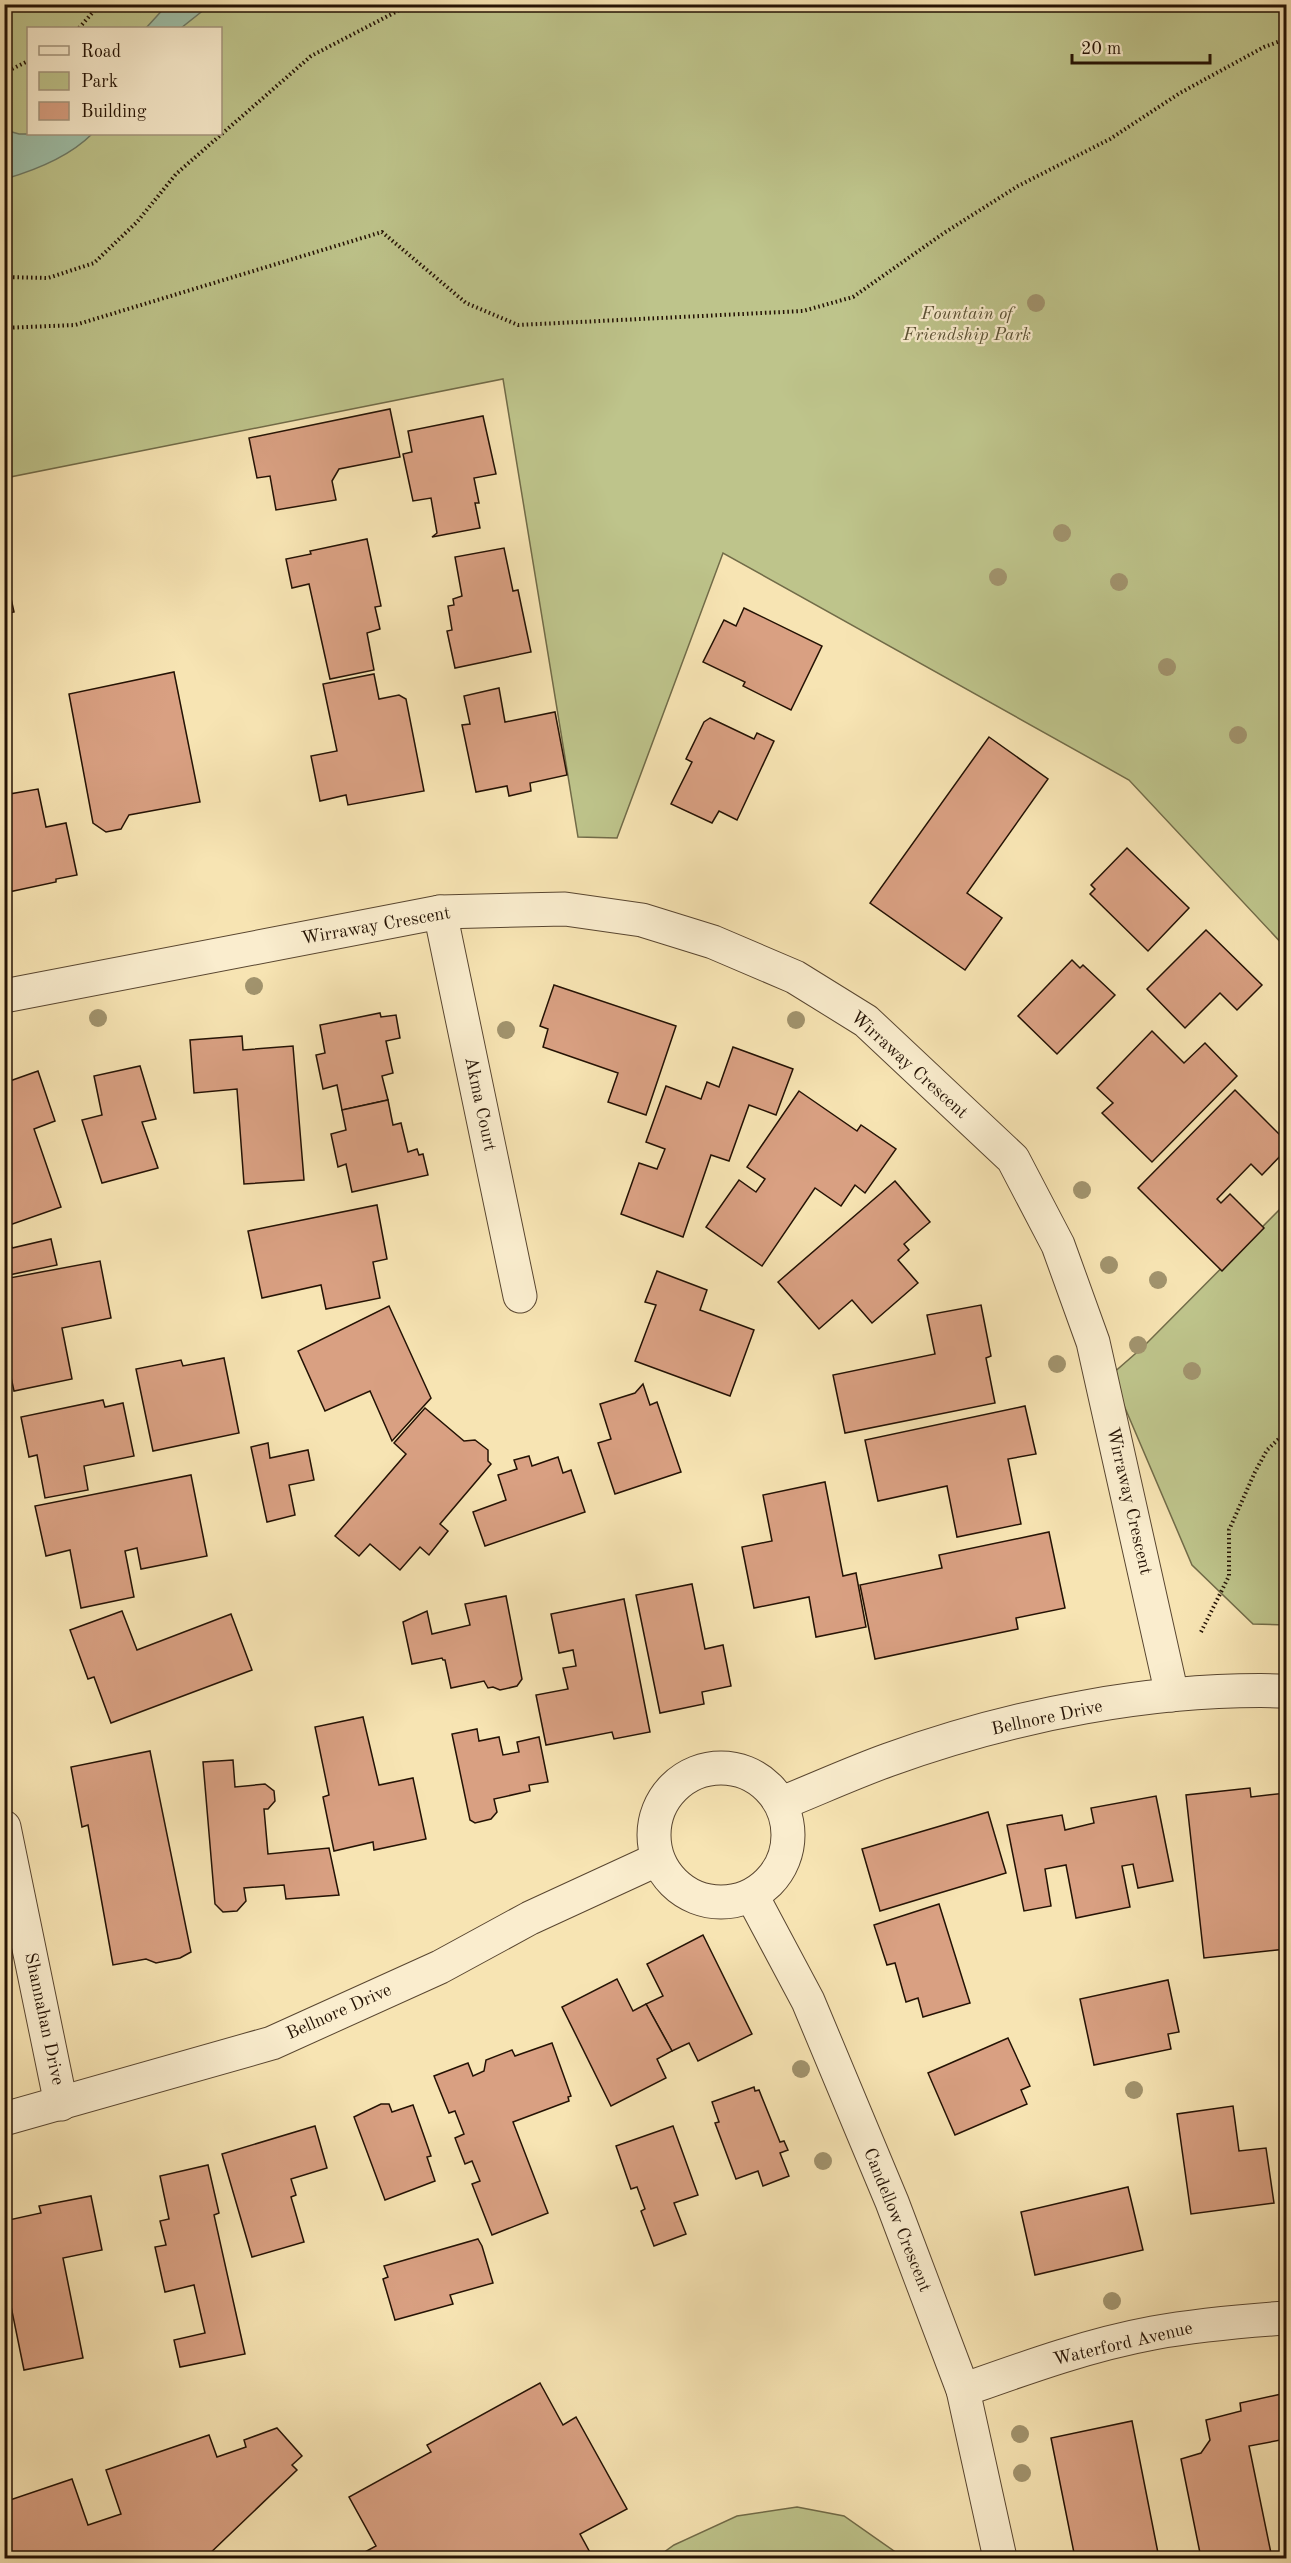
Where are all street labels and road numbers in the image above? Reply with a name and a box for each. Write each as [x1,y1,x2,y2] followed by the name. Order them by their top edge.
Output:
[300,904,452,948] street label: Wirraway Crescent
[847,1008,971,1122] street label: Wirraway Crescent
[461,1055,499,1153] street label: Akma Court
[1103,1426,1155,1576] street label: Wirraway Crescent
[990,1697,1104,1739] street label: Bellnore Drive
[21,1951,67,2087] street label: Shannahan Drive
[284,1981,394,2043] street label: Bellnore Drive
[860,2146,934,2294] street label: Candellow Crescent
[1052,2319,1194,2369] street label: Waterford Avenue

